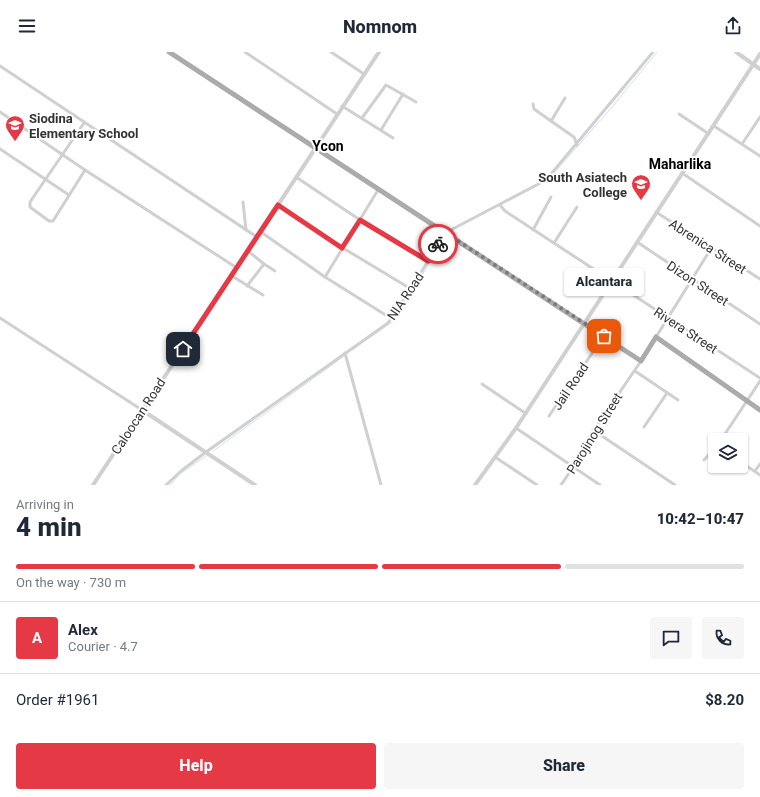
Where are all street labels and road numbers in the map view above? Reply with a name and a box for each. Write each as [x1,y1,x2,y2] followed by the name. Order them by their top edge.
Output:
[666,216,749,277] street label: Abrenica Street
[664,258,731,309] street label: Dizon Street
[384,270,427,323] street label: NIA Road
[651,304,720,357] street label: Rivera Street
[549,360,592,413] street label: Jail Road
[108,375,169,457] street label: Caloocan Road
[564,390,625,477] street label: Parojinog Street

